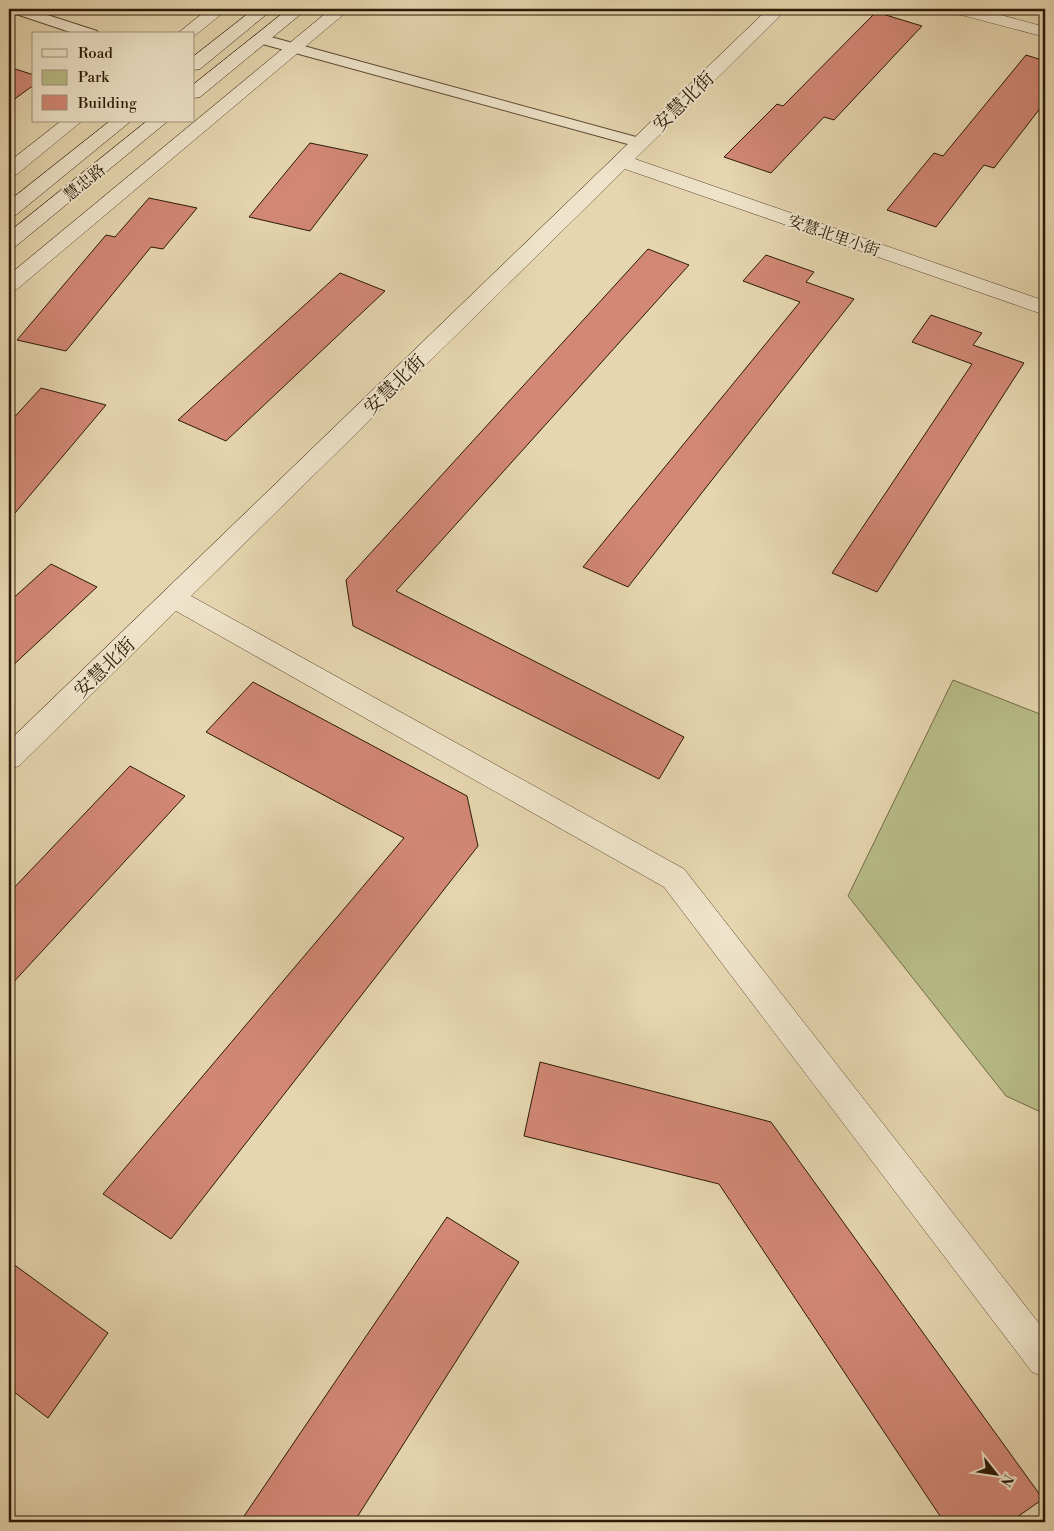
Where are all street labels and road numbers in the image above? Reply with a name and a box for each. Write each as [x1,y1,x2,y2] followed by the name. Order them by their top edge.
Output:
[648,67,719,137] street label: 安慧北街
[60,160,110,206] street label: 慧忠路
[785,211,882,261] street label: 安慧北里小街
[359,350,430,420] street label: 安慧北街
[69,633,140,703] street label: 安慧北街

